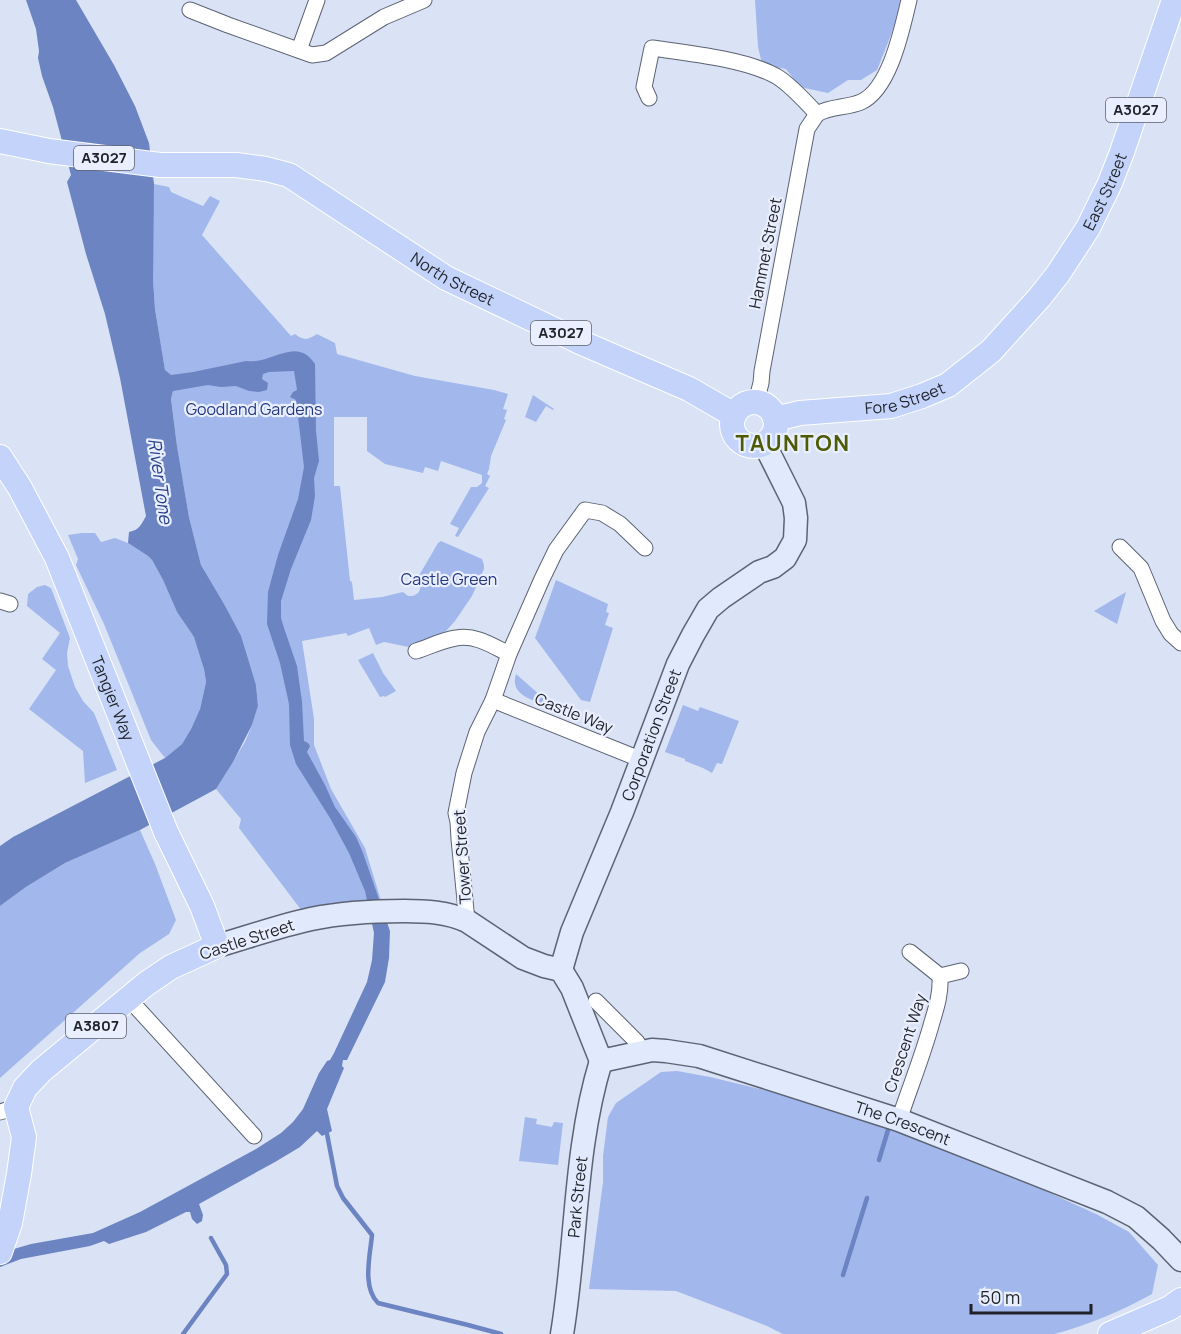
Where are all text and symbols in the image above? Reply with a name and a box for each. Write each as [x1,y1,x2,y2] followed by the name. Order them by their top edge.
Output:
[1106,98,1166,122] road number: A3027
[74,146,134,170] road number: A3027
[1078,149,1132,234] street label: East Street
[743,196,787,310] street label: Hammet Street
[407,247,498,311] street label: North Street
[531,321,591,345] road number: A3027
[864,377,948,419] street label: Fore Street
[186,398,322,420] park label: Goodland Gardens
[736,428,850,458] district label: TAUNTON
[143,437,179,527] water label: River Tone
[401,568,497,590] park label: Castle Green
[86,653,140,744] street label: Tangier Way
[616,666,686,804] street label: Corporation Street
[532,687,617,739] street label: Castle Way
[448,809,476,905] street label: Tower Street
[197,913,297,965] street label: Castle Street
[879,990,932,1095] street label: Crescent Way
[66,1014,126,1038] road number: A3807
[852,1096,954,1150] street label: The Crescent
[562,1155,592,1239] street label: Park Street
[971,1277,1091,1315] scale bar
[980,1285,1020,1309] text: 50 m

